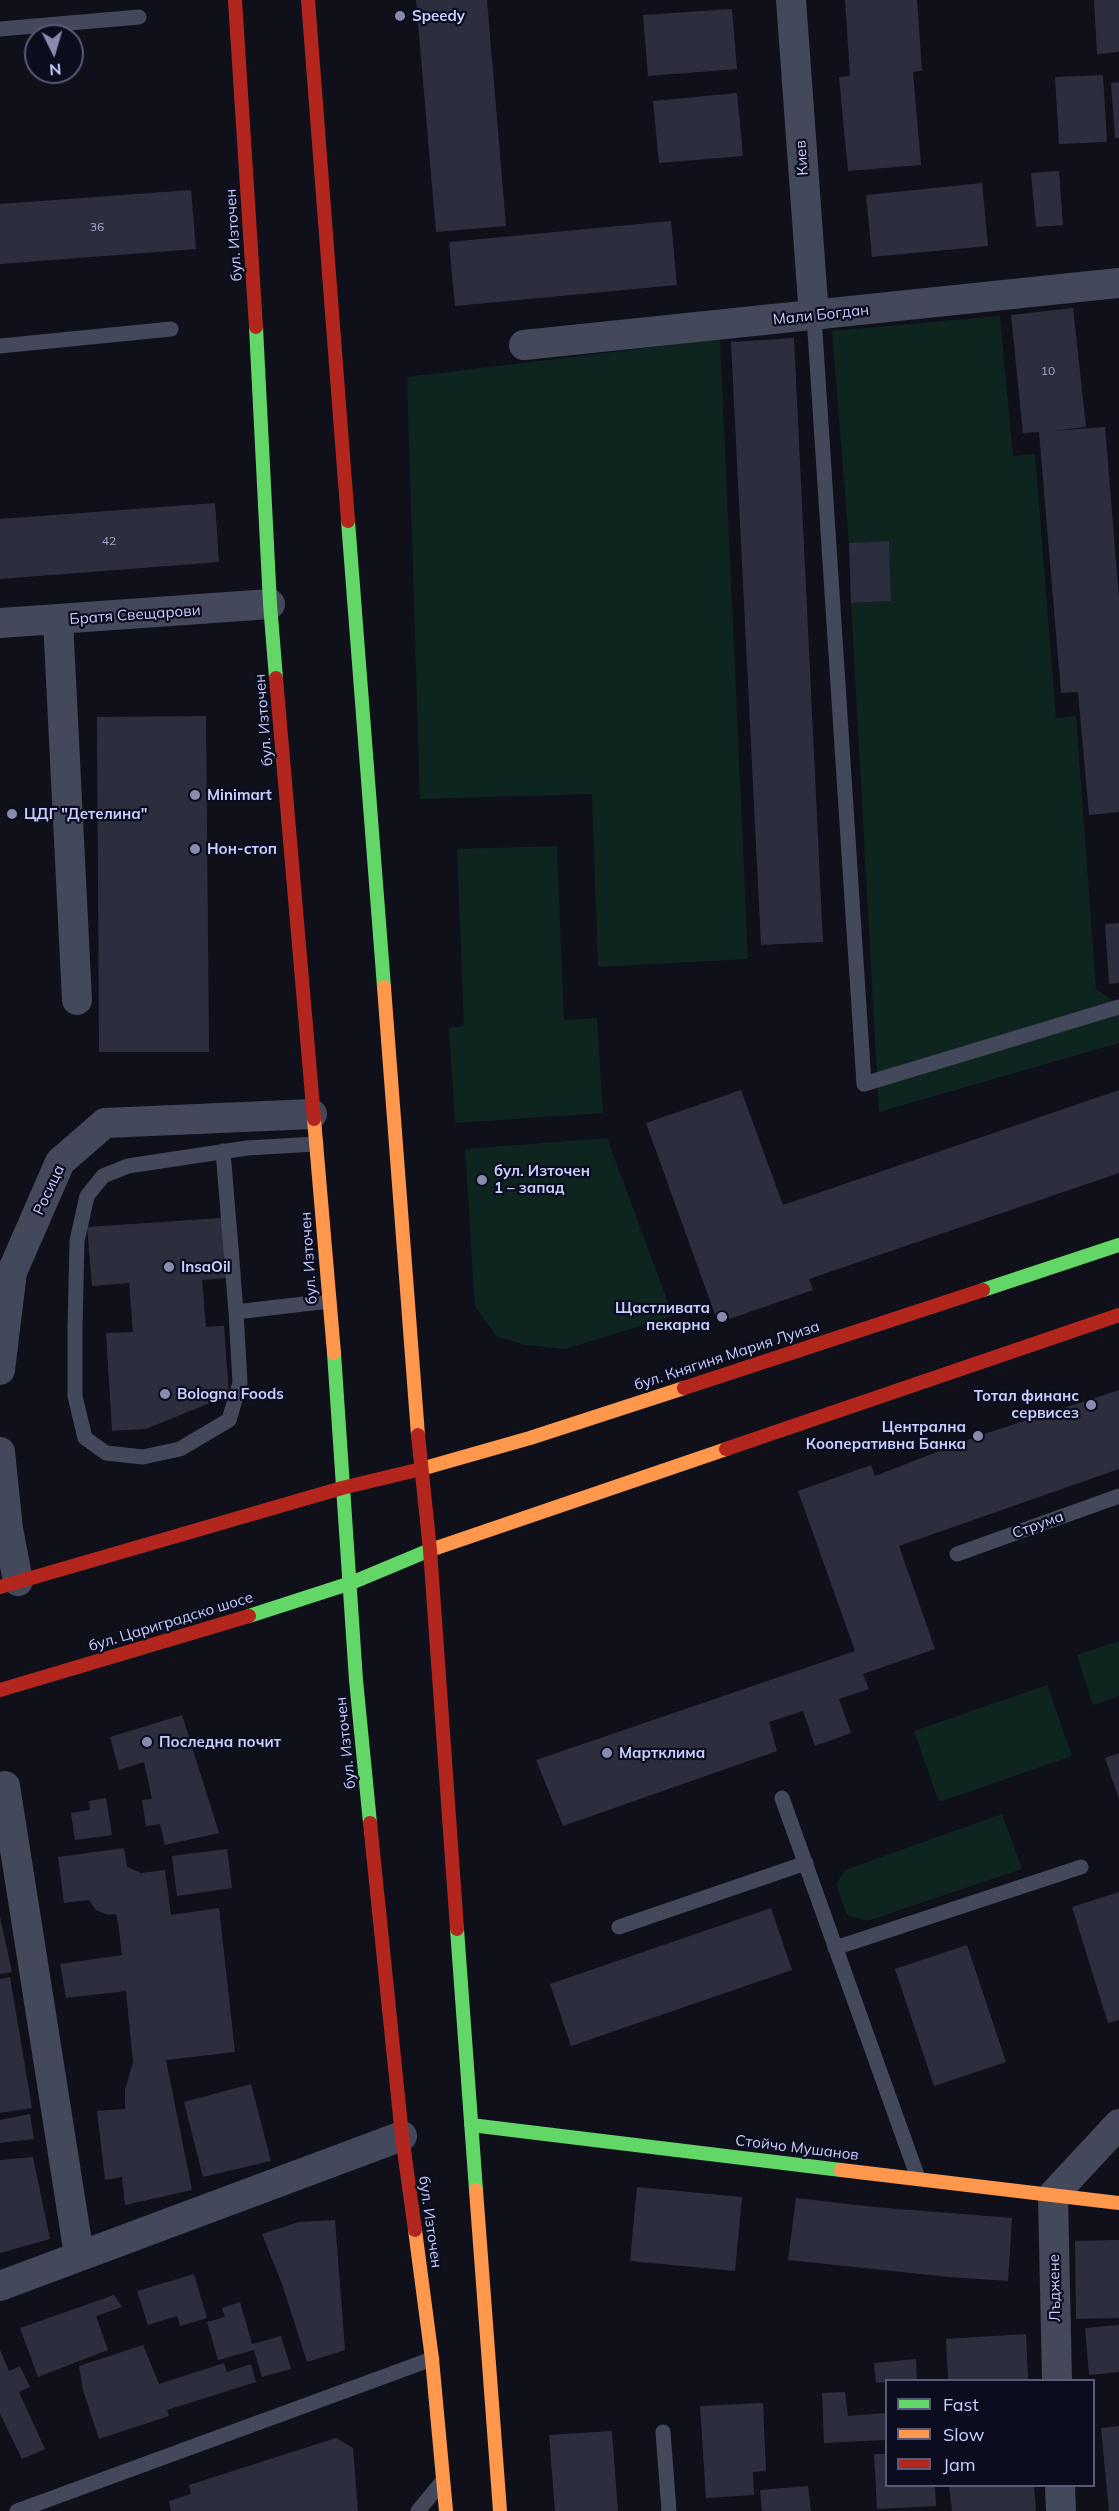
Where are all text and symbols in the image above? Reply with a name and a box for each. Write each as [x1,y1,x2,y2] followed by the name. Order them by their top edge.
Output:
[412,7,465,25] place label: Speedy
[393,9,407,23] marker: Speedy
[24,24,84,84] north arrow
[48,59,62,80] text: N
[792,140,812,176] street label: Киев
[222,188,246,282] street label: бул. Източен
[90,220,104,234] house number: 36
[772,301,870,329] street label: Мали Богдан
[1041,364,1055,378] house number: 10
[102,534,116,548] house number: 42
[69,601,201,629] street label: Братя Свещарови
[251,673,277,767] street label: бул. Източен
[207,786,272,804] place label: Minimart
[188,788,202,802] marker: Minimart
[24,805,148,823] place label: ЦДГ "Детелина"
[5,807,19,821] marker: ЦДГ "Детелина"
[207,840,277,858] place label: Нон-стоп
[188,842,202,856] marker: Нон-стоп
[30,1162,68,1218] street label: Росица
[494,1162,590,1197] place label: бул. Източен 1 – запад
[475,1173,489,1187] marker: бул. Източен 1 – запад
[297,1211,321,1305] street label: бул. Източен
[181,1258,231,1276] place label: InsaOil
[162,1260,176,1274] marker: InsaOil
[615,1299,710,1334] place label: Щастливата пекарна
[715,1310,729,1324] marker: Щастливата пекарна
[632,1318,822,1394] street label: бул. Княгиня Мария Луиза
[177,1385,284,1403] place label: Bologna Foods
[158,1387,172,1401] marker: Bologna Foods
[974,1387,1079,1422] place label: Тотал финанс сервисез
[1084,1398,1098,1412] marker: Тотал финанс сервисез
[806,1418,966,1453] place label: Централна Кооперативна Банка
[971,1429,985,1443] marker: Централна Кооперативна Банка
[1010,1507,1066,1543] street label: Струма
[87,1588,255,1656] street label: бул. Цариградско шосе
[332,1696,360,1790] street label: бул. Източен
[159,1733,281,1751] place label: Последна почит
[140,1735,154,1749] marker: Последна почит
[619,1744,705,1762] place label: Мартклима
[600,1746,614,1760] marker: Мартклима
[734,2131,860,2165] street label: Стойчо Мушанов
[415,2175,445,2269] street label: бул. Източен
[1045,2254,1065,2322] street label: Лъджене
[885,2379,1095,2487] legend
[943,2393,979,2416] text: Fast
[943,2423,984,2446] text: Slow
[943,2453,976,2476] text: Jam

